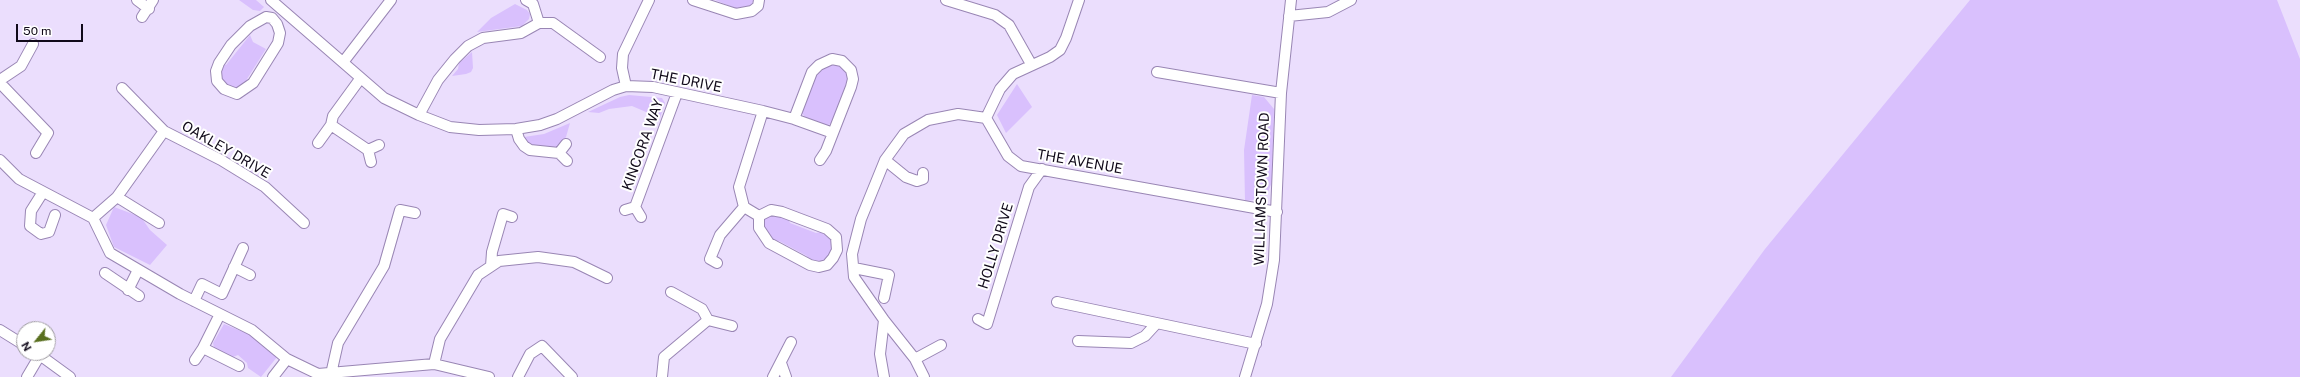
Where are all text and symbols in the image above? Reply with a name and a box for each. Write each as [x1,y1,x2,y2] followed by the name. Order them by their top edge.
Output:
[18,16,85,42] scale bar
[23,24,51,38] text: 50 m
[649,66,723,96] street label: THE DRIVE
[619,97,667,193] street label: KINCORA WAY
[1251,112,1273,266] street label: WILLIAMSTOWN ROAD
[179,118,273,182] street label: OAKLEY DRIVE
[1036,146,1124,178] street label: THE AVENUE
[975,201,1017,291] street label: HOLLY DRIVE
[16,321,56,361] north arrow
[19,340,34,353] text: N

